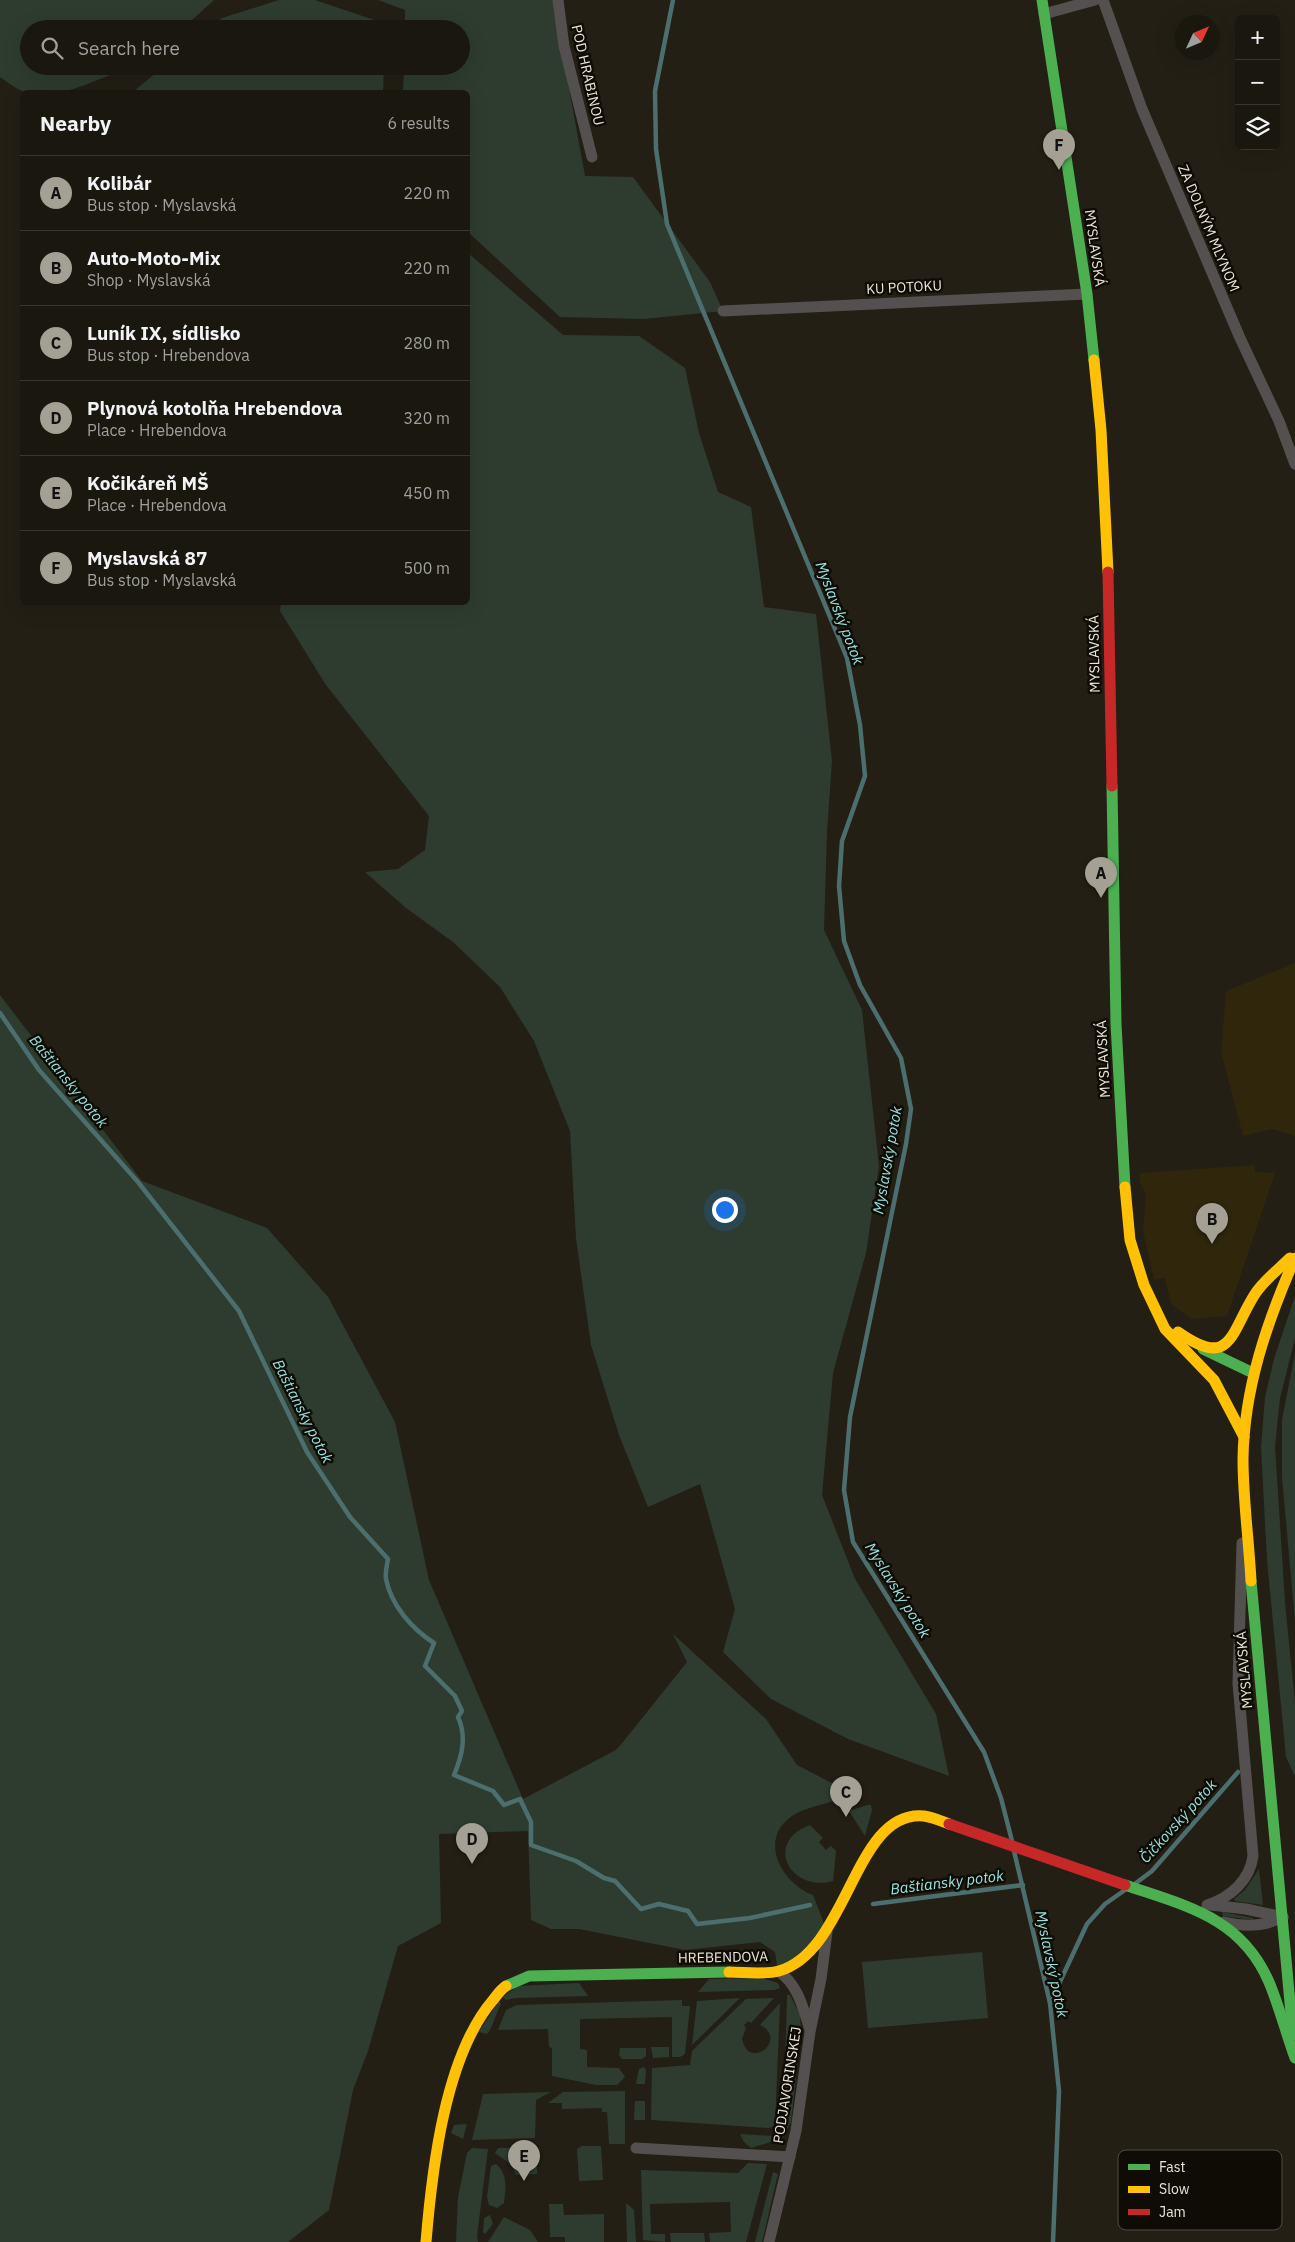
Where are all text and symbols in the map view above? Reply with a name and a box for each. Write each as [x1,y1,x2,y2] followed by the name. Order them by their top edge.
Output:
[1175,15,1220,60] north arrow
[1235,15,1280,150] map controls
[1235,15,1280,60] button: +
[20,20,470,75] search box
[568,23,608,127] street label: POD HRABINOU
[38,34,66,62] icon: search
[78,36,180,60] text: Search here
[1235,60,1280,105] button: −
[1235,105,1280,150] button: layers
[40,109,111,137] text: Nearby
[387,113,450,133] text: 6 results
[1043,129,1075,170] pin: F
[1174,161,1245,294] street label: ZA DOLNÝM MLYNOM
[87,171,152,195] text: Kolibár
[51,183,61,203] text: A
[403,183,450,203] text: 220 m
[87,195,236,215] text: Bus stop · Myslavská
[1081,208,1110,288] street label: MYSLAVSKÁ
[87,246,221,270] text: Auto-Moto-Mix
[51,258,61,278] text: B
[403,258,450,278] text: 220 m
[87,270,210,290] text: Shop · Myslavská
[866,276,942,298] street label: KU POTOKU
[87,321,241,345] text: Luník IX, sídlisko
[51,333,61,353] text: C
[403,333,450,353] text: 280 m
[87,345,250,365] text: Bus stop · Hrebendova
[87,396,342,420] text: Plynová kotolňa Hrebendova
[50,408,62,428] text: D
[403,408,450,428] text: 320 m
[87,420,227,440] text: Place · Hrebendova
[87,471,209,495] text: Kočikáreň MŠ
[51,483,61,503] text: E
[403,483,450,503] text: 450 m
[87,495,227,515] text: Place · Hrebendova
[87,546,207,570] text: Myslavská 87
[51,558,61,578] text: F
[403,558,450,578] text: 500 m
[812,559,868,668] water label: Myslavský potok
[87,570,236,590] text: Bus stop · Myslavská
[1083,615,1104,693] street label: MYSLAVSKÁ
[1085,857,1117,898] pin: A
[1091,1020,1114,1098] street label: MYSLAVSKÁ
[26,1031,112,1131] water label: Baštiansky potok
[868,1104,906,1215] water label: Myslavský potok
[712,1197,738,1223] your location
[1196,1203,1228,1244] pin: B
[269,1356,337,1466] water label: Baštiansky potok
[861,1539,935,1641] water label: Myslavský potok
[1231,1631,1256,1709] street label: MYSLAVSKÁ
[1135,1775,1221,1867] water label: Čičkovský potok
[830,1776,862,1817] pin: C
[456,1823,488,1864] pin: D
[889,1866,1005,1898] water label: Baštiansky potok
[1031,1909,1073,2020] water label: Myslavský potok
[678,1947,768,1967] street label: HREBENDOVA
[769,2025,805,2145] street label: PODJAVORINSKEJ
[508,2140,540,2181] pin: E
[1118,2150,1282,2230] legend
[1159,2158,1185,2176] text: Fast
[1159,2180,1190,2198] text: Slow
[1159,2203,1186,2221] text: Jam

